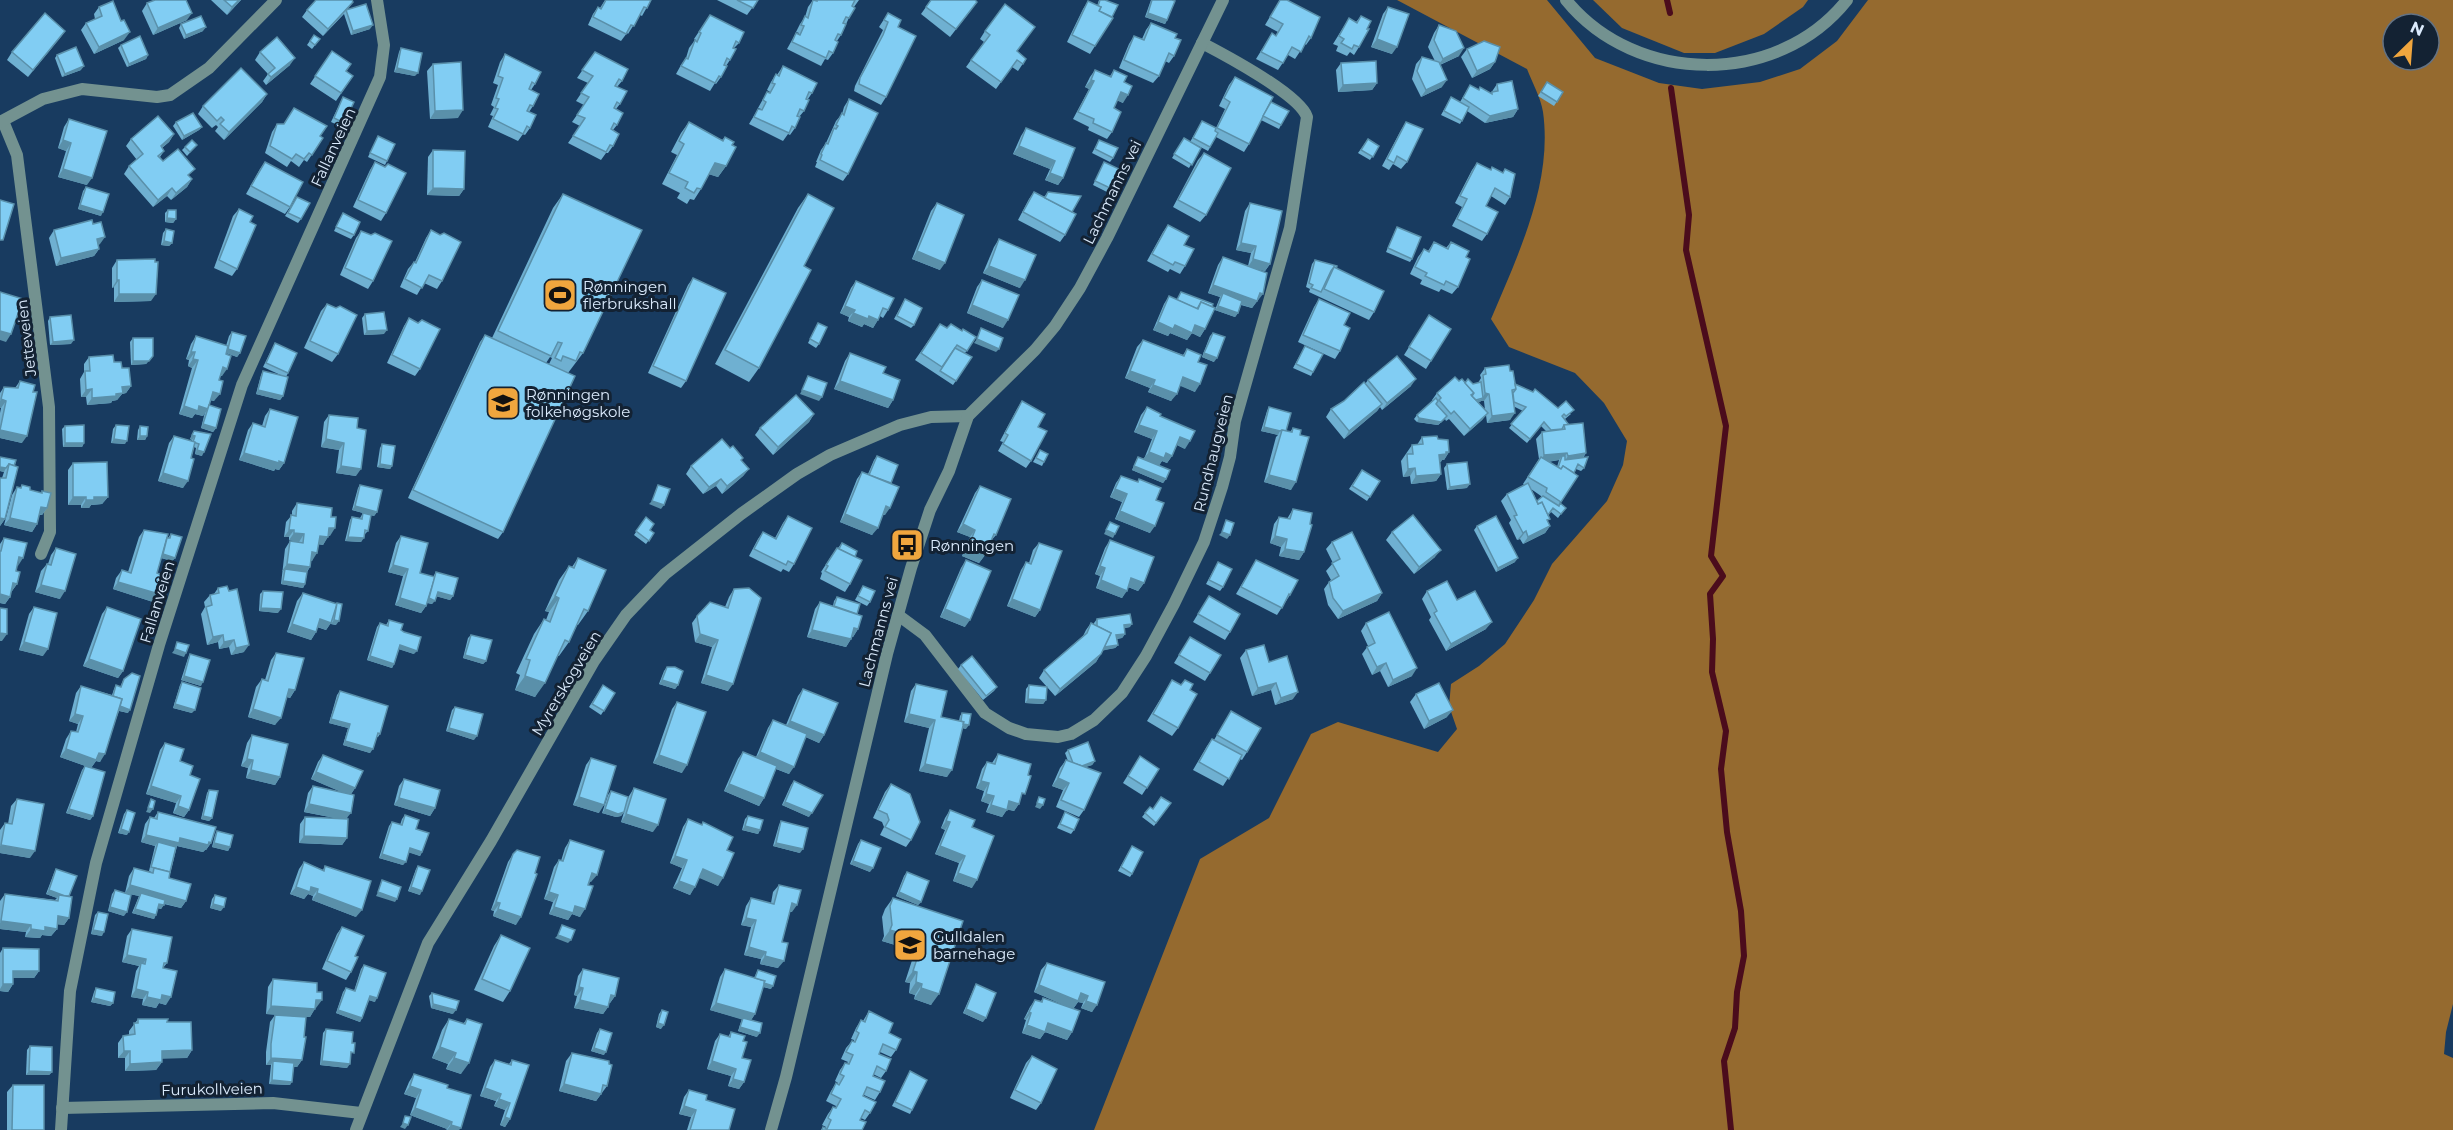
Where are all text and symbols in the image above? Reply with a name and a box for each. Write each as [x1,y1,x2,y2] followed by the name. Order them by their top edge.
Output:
[2381,12,2441,72] north arrow
[2407,18,2427,40] text: N
[306,104,360,190] street label: Fallanveien
[1079,137,1145,247] street label: Lachmanns vei
[542,277,578,313] sports icon: Rønningen flerbrukshall
[583,277,676,313] place label: Rønningen flerbrukshall
[12,298,40,379] street label: Jetteveien
[485,385,521,421] school or university icon: Rønningen folkehøgskole
[526,385,630,421] place label: Rønningen folkehøgskole
[1189,392,1237,514] street label: Rundhaugveien
[889,527,925,563] bus stop icon: Rønningen
[930,536,1014,555] place label: Rønningen
[135,559,179,645] street label: Fallanveien
[854,575,902,689] street label: Lachmanns vei
[527,627,605,739] street label: Myrerskogveien
[892,927,928,963] school or university icon: Gulldalen barnehage
[933,927,1015,963] place label: Gulldalen barnehage
[161,1079,263,1099] street label: Furukollveien

